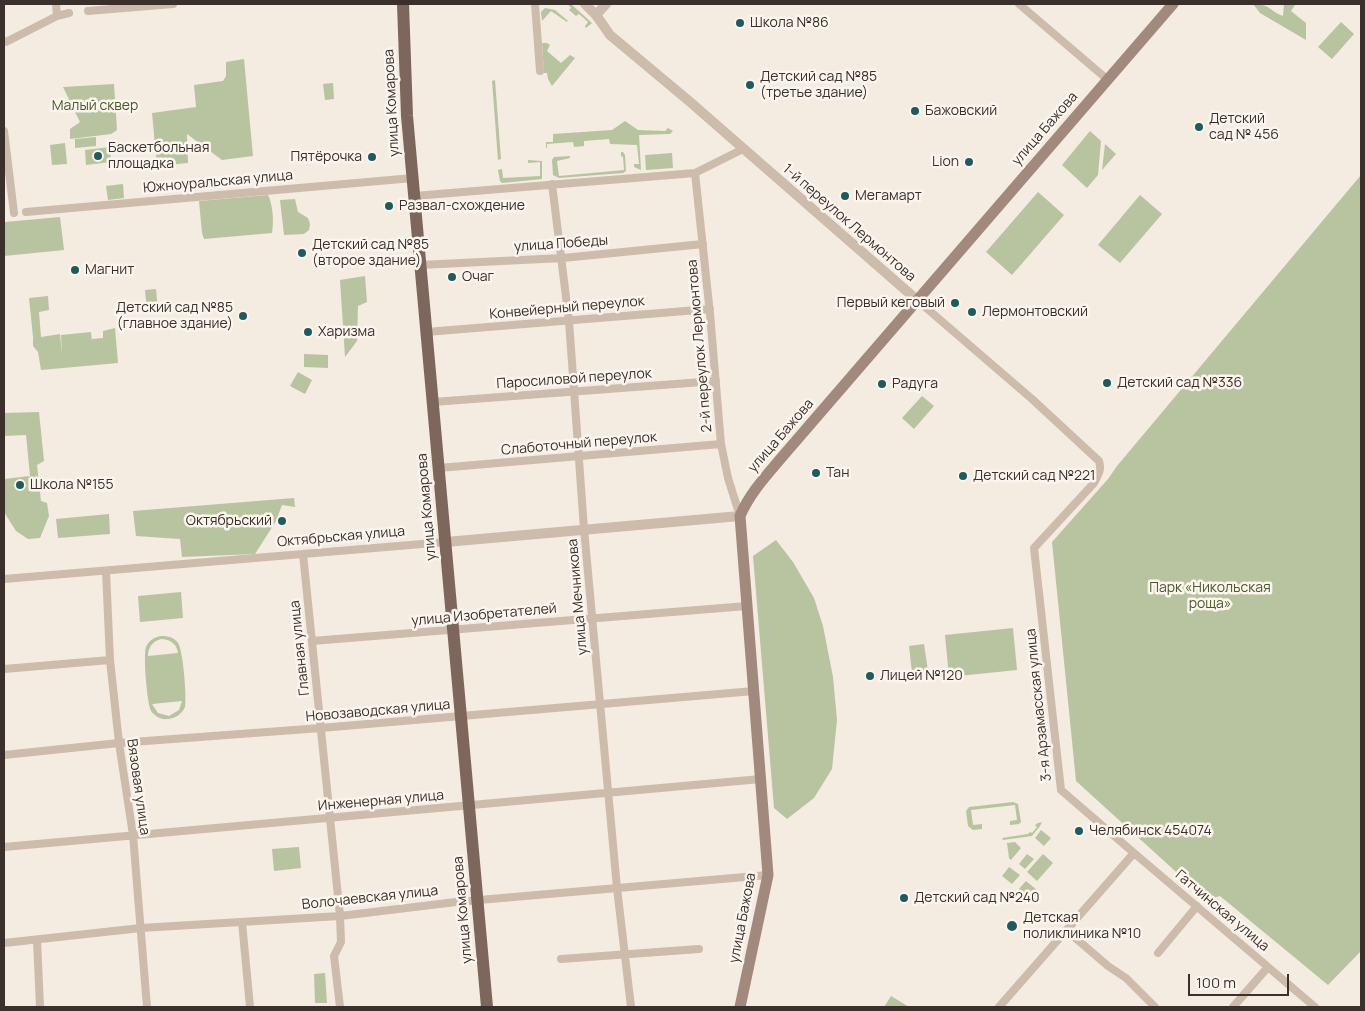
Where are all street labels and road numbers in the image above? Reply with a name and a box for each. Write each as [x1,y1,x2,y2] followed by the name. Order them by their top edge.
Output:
[381,49,403,157] street label: улица Комарова
[1009,89,1081,169] street label: улица Бажова
[779,161,919,285] street label: 1-й переулок Лермонтова
[142,167,294,197] street label: Южноуральская улица
[513,232,609,256] street label: улица Победы
[684,259,716,433] street label: 2-й переулок Лермонтова
[489,293,645,323] street label: Конвейерный переулок
[496,365,652,393] street label: Паросиловой переулок
[745,396,817,476] street label: улица Бажова
[500,429,658,459] street label: Слаботочный переулок
[414,453,440,561] street label: улица Комарова
[276,523,406,551] street label: Октябрьская улица
[565,538,591,656] street label: улица Мечникова
[287,600,313,696] street label: Главная улица
[411,600,557,630] street label: улица Изобретателей
[1023,628,1055,782] street label: 3-я Арзамасская улица
[305,696,451,726] street label: Новозаводская улица
[123,738,153,836] street label: Вязовая улица
[317,787,445,815] street label: Инженерная улица
[450,856,476,964] street label: улица Комарова
[1172,867,1272,955] street label: Гатчинская улица
[726,871,760,965] street label: улица Бажова
[301,882,439,914] street label: Волочаевская улица

